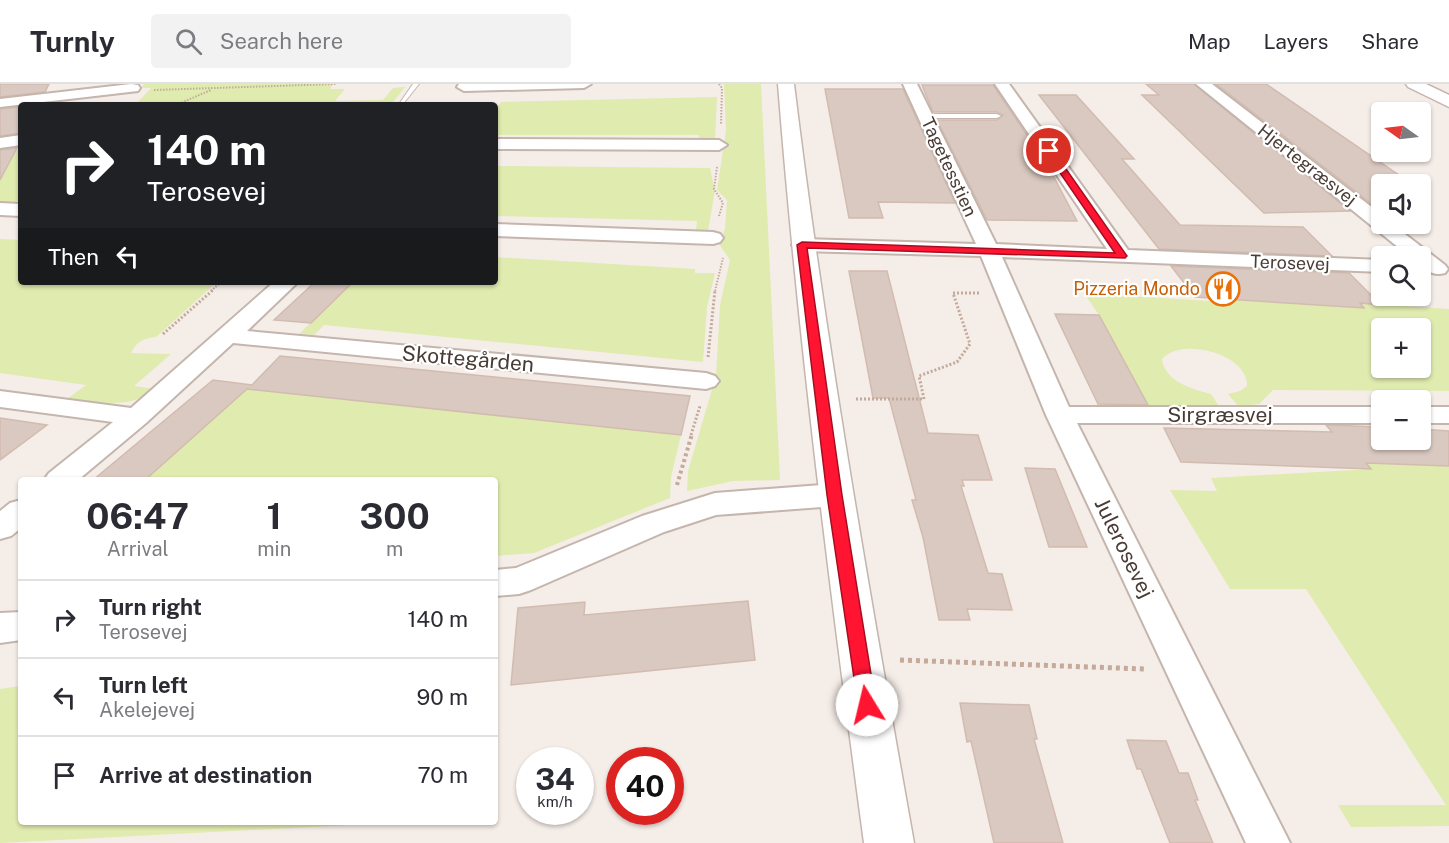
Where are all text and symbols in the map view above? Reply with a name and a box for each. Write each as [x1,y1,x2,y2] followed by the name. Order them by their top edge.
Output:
[151,14,571,68] search box
[30,25,115,58] text: Turnly
[172,25,205,58] icon: search
[220,28,343,54] text: Search here
[1188,29,1231,54] text: Map
[1264,29,1328,54] text: Layers
[1361,29,1419,54] text: Share
[1371,102,1431,162] north arrow
[1371,102,1431,450] map controls
[917,114,982,220] street label: Tagetesstien
[1254,120,1361,210] street label: Hjertegræsvej
[147,125,267,174] text: 140 m
[1023,125,1074,176] pin
[48,126,126,204] icon: right
[1032,134,1065,167] icon: arrive
[1371,174,1431,234] button: sound
[147,175,266,207] text: Terosevej
[111,240,144,273] icon: left
[48,244,99,270] text: Then
[1371,246,1431,306] button: search
[1250,251,1330,274] street label: Terosevej
[1205,271,1241,307] restaurant icon: Pizzeria Mondo
[1073,278,1200,299] place label: Pizzeria Mondo
[1371,318,1431,378] button: +
[401,340,535,377] street label: Skottegården
[1371,390,1431,450] button: −
[1167,402,1273,427] street label: Sirgræsvej
[1090,494,1159,602] street label: Julerosevej
[86,495,189,537] text: 06:47
[267,495,282,537] text: 1
[360,495,430,537] text: 300
[107,537,169,561] text: Arrival
[257,537,291,561] text: min
[386,537,403,561] text: m
[99,594,202,620] text: Turn right
[48,603,81,636] icon: right
[407,606,468,632] text: 140 m
[99,620,187,644] text: Terosevej
[99,672,188,698] text: Turn left
[835,673,899,737] position arrow
[48,681,81,714] icon: left
[417,684,468,710] text: 90 m
[99,698,195,722] text: Akelejevej
[606,747,684,825] speed limit sign: 40
[48,759,81,792] icon: arrive
[535,761,575,797] text: 34
[99,762,312,788] text: Arrive at destination
[417,762,468,788] text: 70 m
[537,793,573,810] text: km/h

